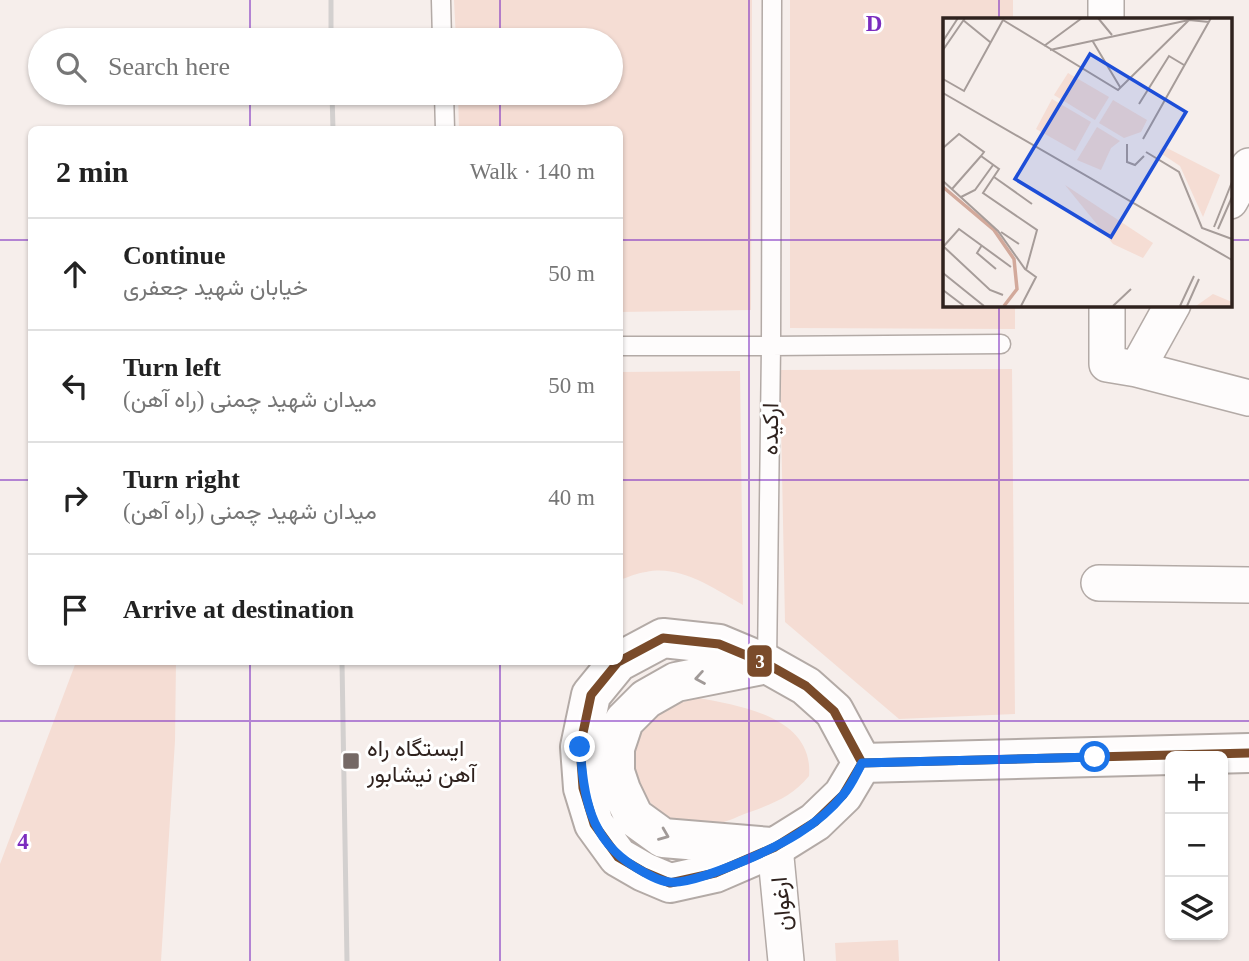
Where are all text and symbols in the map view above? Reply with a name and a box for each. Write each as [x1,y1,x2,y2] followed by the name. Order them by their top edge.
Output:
[866,11,882,36] text: D
[943,18,1232,306] inset map
[28,28,623,105] search box
[52,48,90,86] icon: search
[108,52,230,81] text: Search here
[56,155,129,188] text: 2 min
[470,159,595,184] text: Walk · 140 m
[123,241,226,270] text: Continue
[56,255,94,293] icon: ahead
[548,261,595,286] text: 50 m
[123,275,308,300] text: خیابان شهید جعفری
[123,353,221,382] text: Turn left
[56,367,94,405] icon: left
[548,373,595,398] text: 50 m
[123,387,377,412] text: میدان شهید چمنی (راه آهن)
[758,403,785,456] street label: ارکیده
[123,465,240,494] text: Turn right
[56,479,94,517] icon: right
[548,485,595,510] text: 40 m
[123,499,377,524] text: میدان شهید چمنی (راه آهن)
[56,591,94,629] icon: arrive
[123,595,354,624] text: Arrive at destination
[746,644,773,678] line badge: 3
[755,651,765,672] text: 3
[695,670,706,685] one-way arrow
[564,731,595,762] route end
[366,736,478,789] place label: ایستگاه راه‌ آهن نیشابور
[1079,741,1110,772] route start
[341,751,361,771] marker: ایستگاه راه‌ آهن نیشابور
[1165,751,1228,940] map controls
[1165,751,1228,814] button: +
[1165,814,1228,877] button: −
[657,827,669,841] one-way arrow
[17,829,29,854] text: 4
[767,876,798,932] street label: ارغوان
[1165,877,1228,940] button: layers

